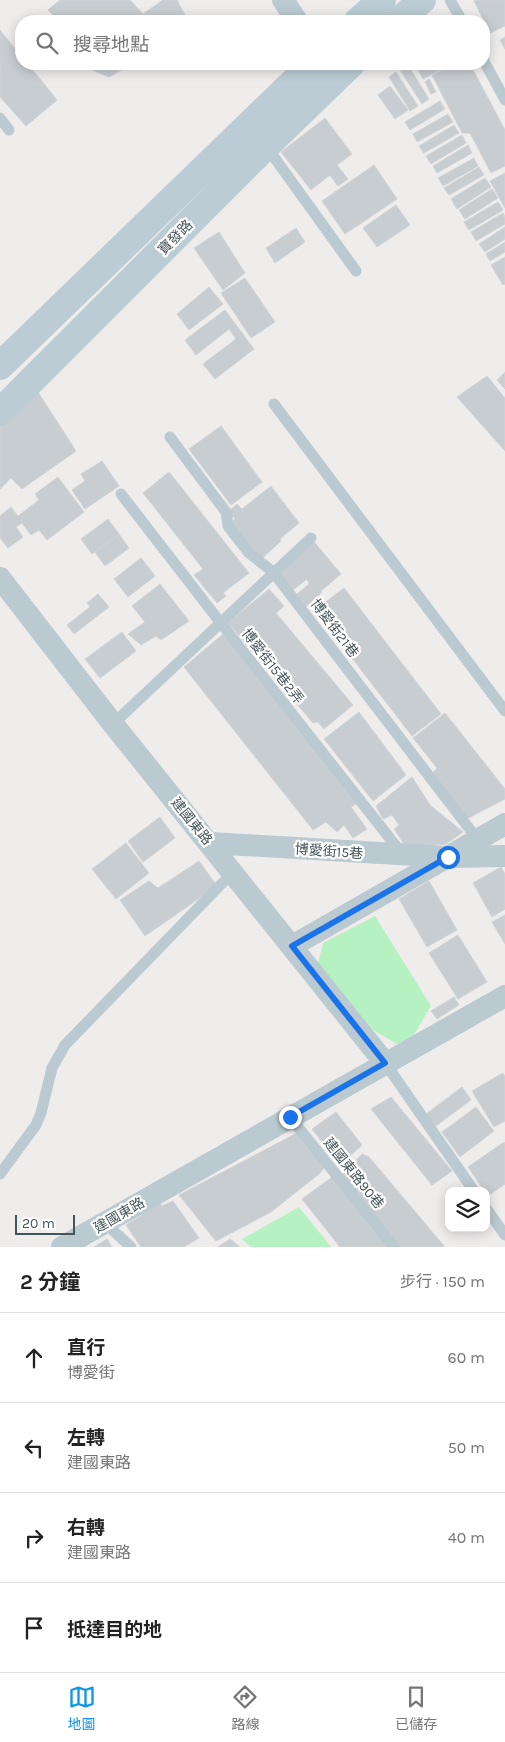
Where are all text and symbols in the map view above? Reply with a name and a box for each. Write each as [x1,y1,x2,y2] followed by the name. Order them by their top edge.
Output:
[15,15,490,70] search box
[33,29,61,57] icon: search
[73,34,149,56] text: 搜尋地點
[154,216,196,258] street label: 寶發路
[307,596,362,661] street label: 博愛街21巷
[238,625,307,707] street label: 博愛街15巷2弄
[167,794,216,848] street label: 建國東路
[294,841,364,862] street label: 博愛街15巷
[437,846,460,869] route start
[279,1106,302,1129] route end
[320,1134,387,1212] street label: 建國東路90巷
[445,1187,490,1232] map controls
[445,1187,490,1232] button: layers
[91,1194,148,1237] street label: 建國東路
[15,1212,75,1235] scale bar
[22,1215,55,1232] text: 20 m
[20,1270,80,1294] text: 2 分鐘
[400,1272,485,1291] text: 步行 · 150 m
[67,1337,105,1359] text: 直行
[20,1344,48,1372] icon: ahead
[448,1348,485,1367] text: 60 m
[67,1363,115,1382] text: 博愛街
[67,1427,105,1449] text: 左轉
[20,1434,48,1462] icon: left
[448,1438,485,1457] text: 50 m
[67,1453,131,1472] text: 建國東路
[67,1517,105,1539] text: 右轉
[20,1524,48,1552] icon: right
[448,1528,485,1547] text: 40 m
[67,1543,131,1562] text: 建國東路
[20,1614,48,1642] icon: arrive
[67,1619,162,1641] text: 抵達目的地
[68,1683,96,1733] tab: 地圖
[231,1683,259,1733] tab: 路線
[395,1683,437,1733] tab: 已儲存

